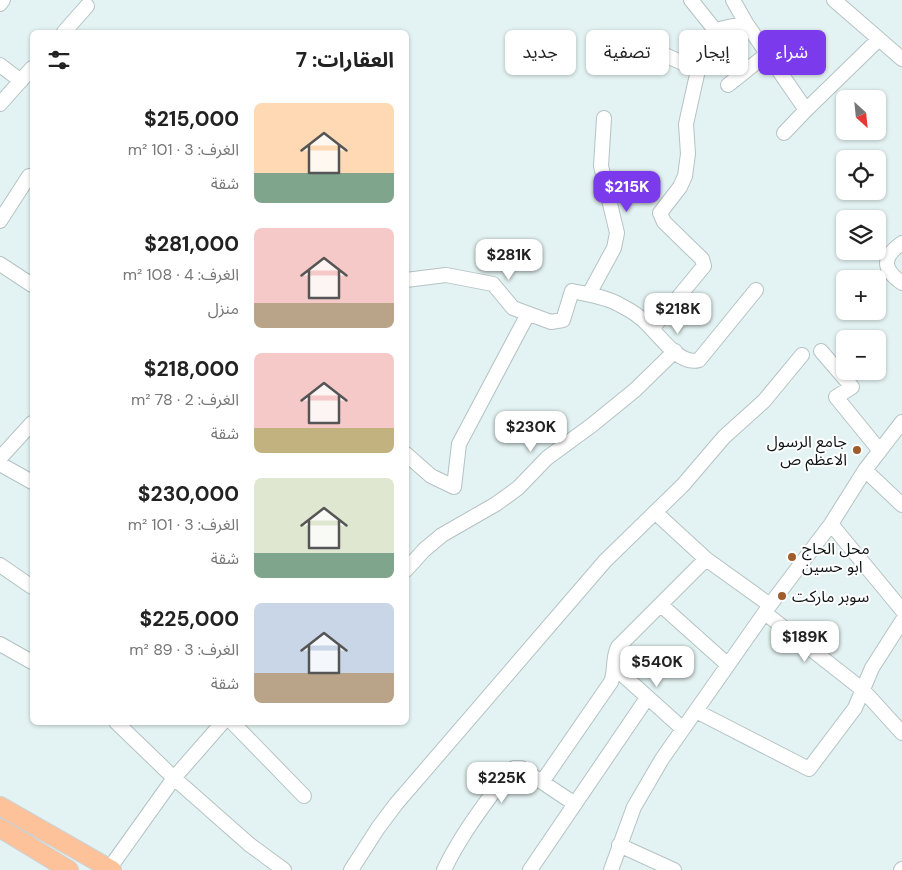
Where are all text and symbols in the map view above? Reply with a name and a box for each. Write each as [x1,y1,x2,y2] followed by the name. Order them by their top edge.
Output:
[505,30,576,75] chip: جديد
[586,30,669,75] chip: تصفية
[679,30,748,75] chip: إيجار
[758,30,826,75] chip: شراء
[45,46,73,74] icon: filters
[296,46,394,74] text: العقارات: 7
[836,90,886,140] north arrow
[836,90,886,380] map controls
[144,105,239,133] text: $215,000
[294,123,354,183] icon: home
[128,139,239,160] text: الغرف: 3 · 101 m²
[836,150,886,200] button: locate
[592,170,662,213] pin: $215K
[211,173,239,194] text: شقة
[604,176,650,197] text: $215K
[836,210,886,260] button: layers
[144,230,239,258] text: $281,000
[474,238,544,281] pin: $281K
[487,244,531,265] text: $281K
[294,248,354,308] icon: home
[123,264,239,285] text: الغرف: 4 · 108 m²
[836,270,886,320] button: +
[643,292,713,335] pin: $218K
[208,298,239,319] text: منزل
[655,298,701,319] text: $218K
[836,330,886,380] button: −
[144,355,239,383] text: $218,000
[294,373,354,433] icon: home
[131,389,239,410] text: الغرف: 2 · 78 m²
[496,410,566,453] pin: $230K
[506,416,556,437] text: $230K
[211,423,239,444] text: شقة
[767,431,847,472] place label: جامع الرسول الاعظم ص
[851,444,863,456] marker: جامع الرسول الاعظم ص
[138,480,239,508] text: $230,000
[294,498,354,558] icon: home
[128,514,239,535] text: الغرف: 3 · 101 m²
[802,538,870,577] place label: محل الحاج ابو حسين
[211,548,239,569] text: شقة
[786,551,798,563] marker: محل الحاج ابو حسين
[792,586,869,607] place label: سوبر ماركت
[776,590,788,602] marker: سوبر ماركت
[140,605,239,633] text: $225,000
[770,620,840,663] pin: $189K
[294,623,354,683] icon: home
[782,626,828,647] text: $189K
[129,639,239,660] text: الغرف: 3 · 89 m²
[622,646,692,688] pin: $540K
[631,651,683,672] text: $540K
[211,673,239,694] text: شقة
[467,762,537,804] pin: $225K
[478,767,526,788] text: $225K

